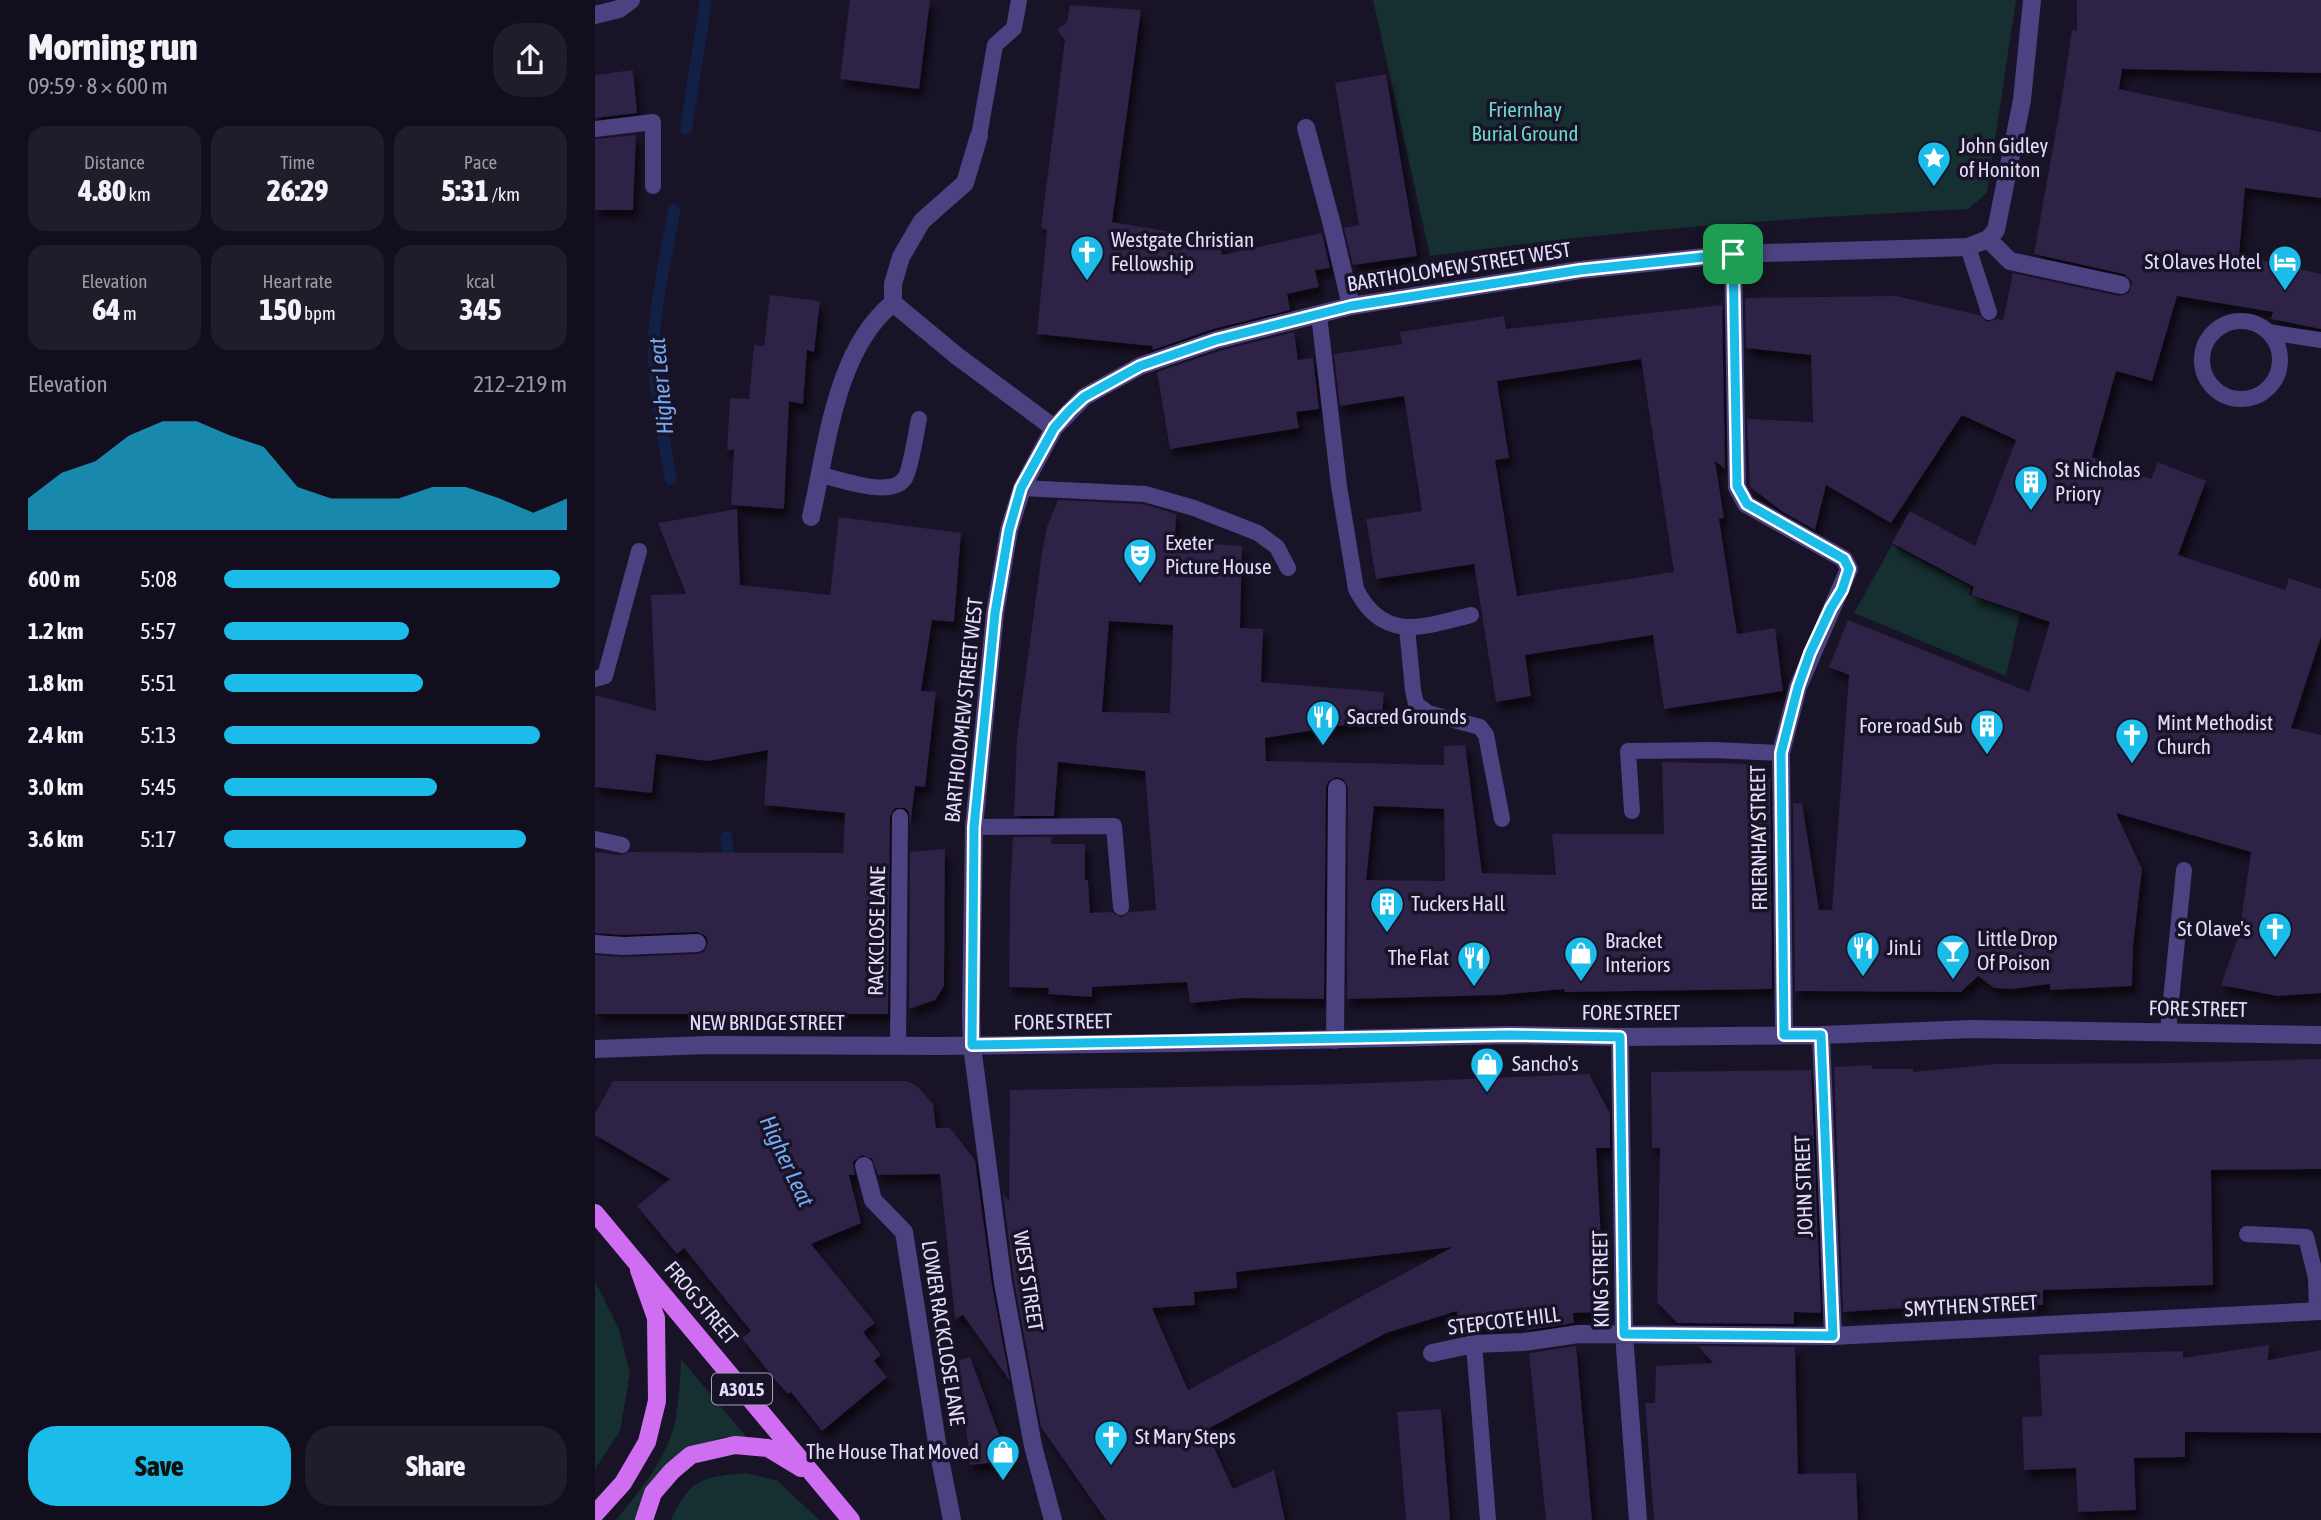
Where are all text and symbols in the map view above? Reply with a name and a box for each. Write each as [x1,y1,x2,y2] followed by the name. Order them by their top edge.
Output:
[493,23,567,97] button: share
[28,25,198,68] text: Morning run
[28,73,168,99] text: 09:59 · 8 × 600 m
[1472,97,1578,145] park label: Friernhay Burial Ground
[1959,133,2048,181] place label: John Gidley of Honiton
[1915,139,1953,188] place icon: John Gidley of Honiton
[84,151,145,173] text: Distance
[280,151,315,173] text: Time
[464,151,497,173] text: Pace
[78,173,126,207] text: 4.80
[267,173,328,207] text: 26:29
[441,173,489,207] text: 5:31
[126,183,151,205] text: km
[489,183,520,205] text: /km
[1703,224,1763,284] pin
[1111,227,1254,275] place label: Westgate Christian Fellowship
[1068,233,1106,282] church icon: Westgate Christian Fellowship
[1714,235,1752,273] icon: arrive
[1345,236,1572,296] street label: BARTHOLOMEW STREET WEST
[2266,243,2304,292] hotel icon: St Olaves Hotel
[2144,249,2261,273] place label: St Olaves Hotel
[82,270,147,292] text: Elevation
[263,270,332,292] text: Heart rate
[466,270,495,292] text: kcal
[92,292,120,326] text: 64
[259,292,302,326] text: 150
[459,292,502,326] text: 345
[120,302,137,324] text: m
[302,302,336,324] text: bpm
[644,336,678,436] water label: Higher Leat
[28,371,108,397] text: Elevation
[473,371,567,397] text: 212–219 m
[2055,457,2141,505] place label: St Nicholas Priory
[2012,463,2050,512] building icon: St Nicholas Priory
[1165,530,1271,578] place label: Exeter Picture House
[1121,536,1159,585] theatre icon: Exeter Picture House
[28,566,80,592] text: 600 m
[140,566,177,592] text: 5:08
[939,596,987,824] street label: BARTHOLOMEW STREET WEST
[28,618,84,644] text: 1.2 km
[140,618,177,644] text: 5:57
[28,670,84,696] text: 1.8 km
[140,670,177,696] text: 5:51
[1304,698,1342,747] restaurant icon: Sacred Grounds
[1347,704,1467,728] place label: Sacred Grounds
[1968,707,2006,756] building icon: Fore road Sub
[2157,710,2273,758] place label: Mint Methodist Church
[1859,713,1963,737] place label: Fore road Sub
[2113,716,2151,765] church icon: Mint Methodist Church
[28,722,84,748] text: 2.4 km
[140,722,177,748] text: 5:13
[1745,765,1771,911] street label: FRIERNHAY STREET
[28,774,84,800] text: 3.0 km
[140,774,177,800] text: 5:45
[28,826,84,852] text: 3.6 km
[140,826,177,852] text: 5:17
[863,866,889,996] street label: RACKCLOSE LANE
[1368,885,1406,934] building icon: Tuckers Hall
[1411,891,1505,915] place label: Tuckers Hall
[2256,910,2294,959] church icon: St Olave's
[2177,916,2251,940] place label: St Olave's
[1977,926,2058,974] place label: Little Drop Of Poison
[1605,928,1670,976] place label: Bracket Interiors
[1844,929,1882,978] restaurant icon: JinLi
[1934,932,1972,981] bar icon: Little Drop Of Poison
[1562,934,1600,983] shop icon: Bracket Interiors
[1887,935,1922,959] place label: JinLi
[1455,939,1493,988] restaurant icon: The Flat
[1388,945,1449,969] place label: The Flat
[2148,995,2248,1021] street label: FORE STREET
[1582,1000,1680,1024] street label: FORE STREET
[1013,1008,1113,1034] street label: FORE STREET
[689,1010,845,1034] street label: NEW BRIDGE STREET
[1468,1045,1506,1094] shop icon: Sancho's
[1512,1051,1579,1075] place label: Sancho's
[755,1111,819,1211] water label: Higher Leat
[1789,1135,1817,1237] street label: JOHN STREET
[1009,1229,1049,1332] street label: WEST STREET
[1587,1230,1613,1328] street label: KING STREET
[918,1239,970,1427] street label: LOWER RACKCLOSE LANE
[660,1256,743,1349] street label: FROG STREET
[1904,1290,2038,1320] street label: SMYTHEN STREET
[1446,1301,1561,1339] street label: STEPCOTE HILL
[712,1373,772,1404] road number: A3015
[1092,1418,1130,1467] church icon: St Mary Steps
[1135,1424,1236,1448] place label: St Mary Steps
[28,1426,291,1506] button: Save
[305,1426,567,1506] button: Share
[984,1433,1022,1482] shop icon: The House That Moved
[806,1439,979,1463] place label: The House That Moved

